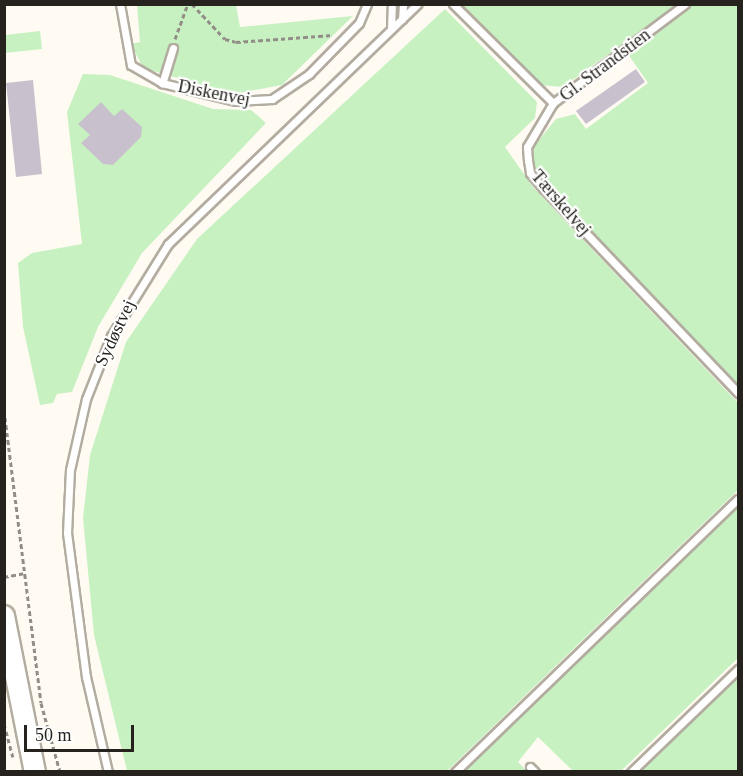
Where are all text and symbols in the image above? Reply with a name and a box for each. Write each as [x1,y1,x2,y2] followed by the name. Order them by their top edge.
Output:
[555,24,655,106] street label: Gl. Strandstien
[176,75,252,111] street label: Diskenvej
[527,166,595,240] street label: Tærskelvej
[90,296,140,370] street label: Sydøstvej
[27,713,136,751] scale bar
[35,725,72,745] text: 50 m

